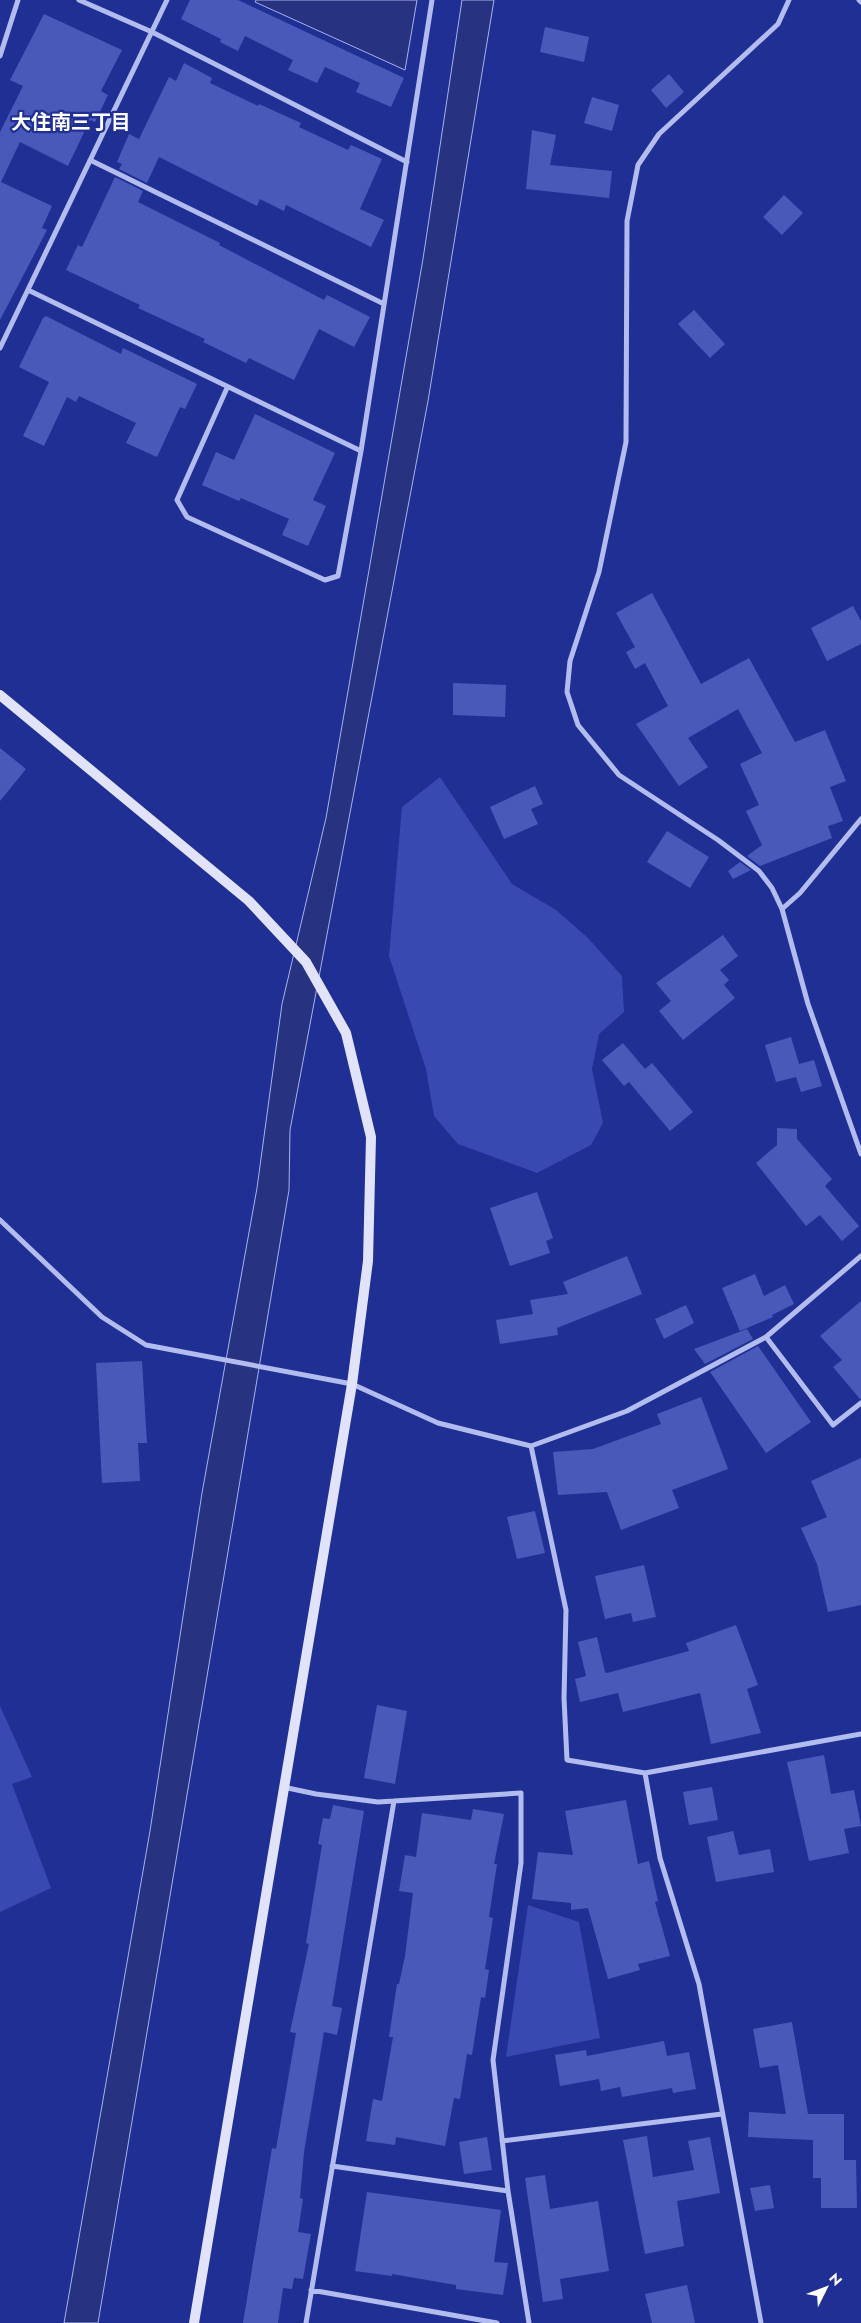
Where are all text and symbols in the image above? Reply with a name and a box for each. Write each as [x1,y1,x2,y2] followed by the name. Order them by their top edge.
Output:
[11,108,131,137] district label: 大住南三丁目
[801,2263,851,2313] north arrow
[825,2268,847,2290] text: N

